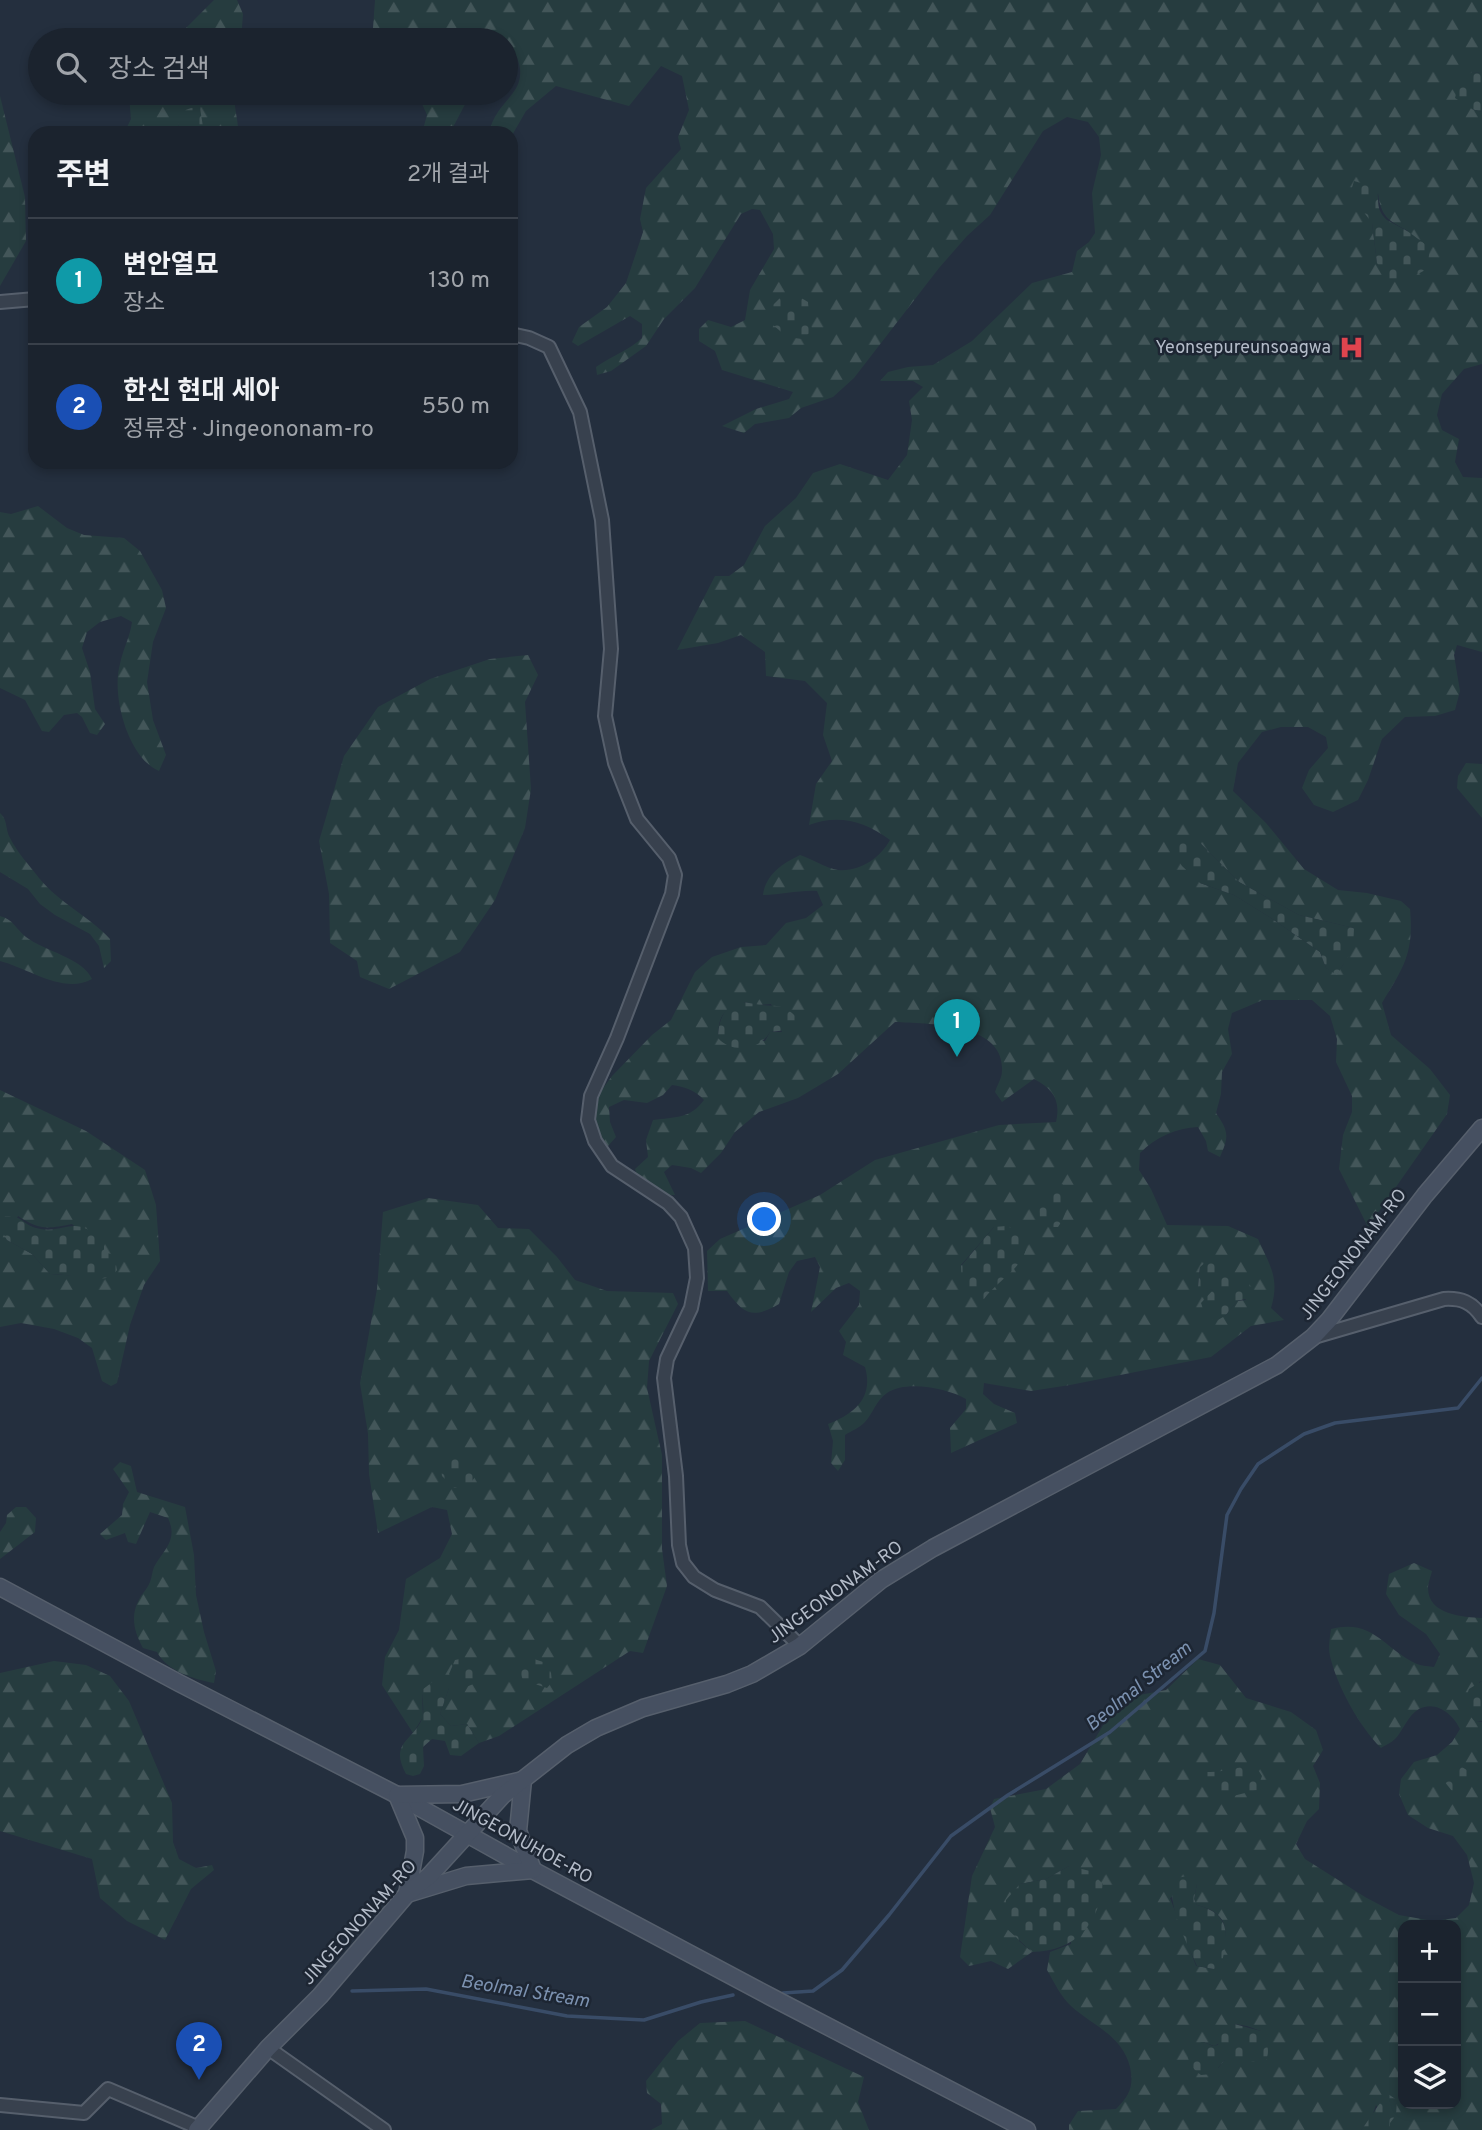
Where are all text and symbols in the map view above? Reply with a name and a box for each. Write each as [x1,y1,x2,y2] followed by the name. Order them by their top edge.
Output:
[28,28,518,105] search box
[52,48,90,86] icon: search
[108,54,210,87] text: 장소 검색
[56,158,111,195] text: 주변
[407,161,490,190] text: 2개 결과
[123,250,219,283] text: 변안열묘
[74,267,84,296] text: 1
[428,267,490,296] text: 130 m
[123,290,165,319] text: 장소
[1337,334,1365,362] hospital icon: Yeonsepureunsoagwa
[1155,337,1331,360] place label: Yeonsepureunsoagwa
[123,376,280,409] text: 한신 현대 세아
[72,393,86,422] text: 2
[422,393,490,422] text: 550 m
[123,416,374,445] text: 정류장 · Jingeononam-ro
[934,999,980,1057] pin: 1
[1295,1185,1413,1325] street label: JINGEONONAM-RO
[747,1202,781,1236] your location
[764,1536,908,1650] street label: JINGEONONAM-RO
[1081,1637,1197,1737] water label: Beolmal Stream
[448,1794,596,1890] street label: JINGEONUHOE-RO
[298,1856,422,1990] street label: JINGEONONAM-RO
[1398,1920,1461,2109] map controls
[1398,1920,1461,1983] button: +
[459,1970,591,2014] water label: Beolmal Stream
[1398,1983,1461,2046] button: −
[176,2022,222,2080] pin: 2
[1398,2046,1461,2109] button: layers

